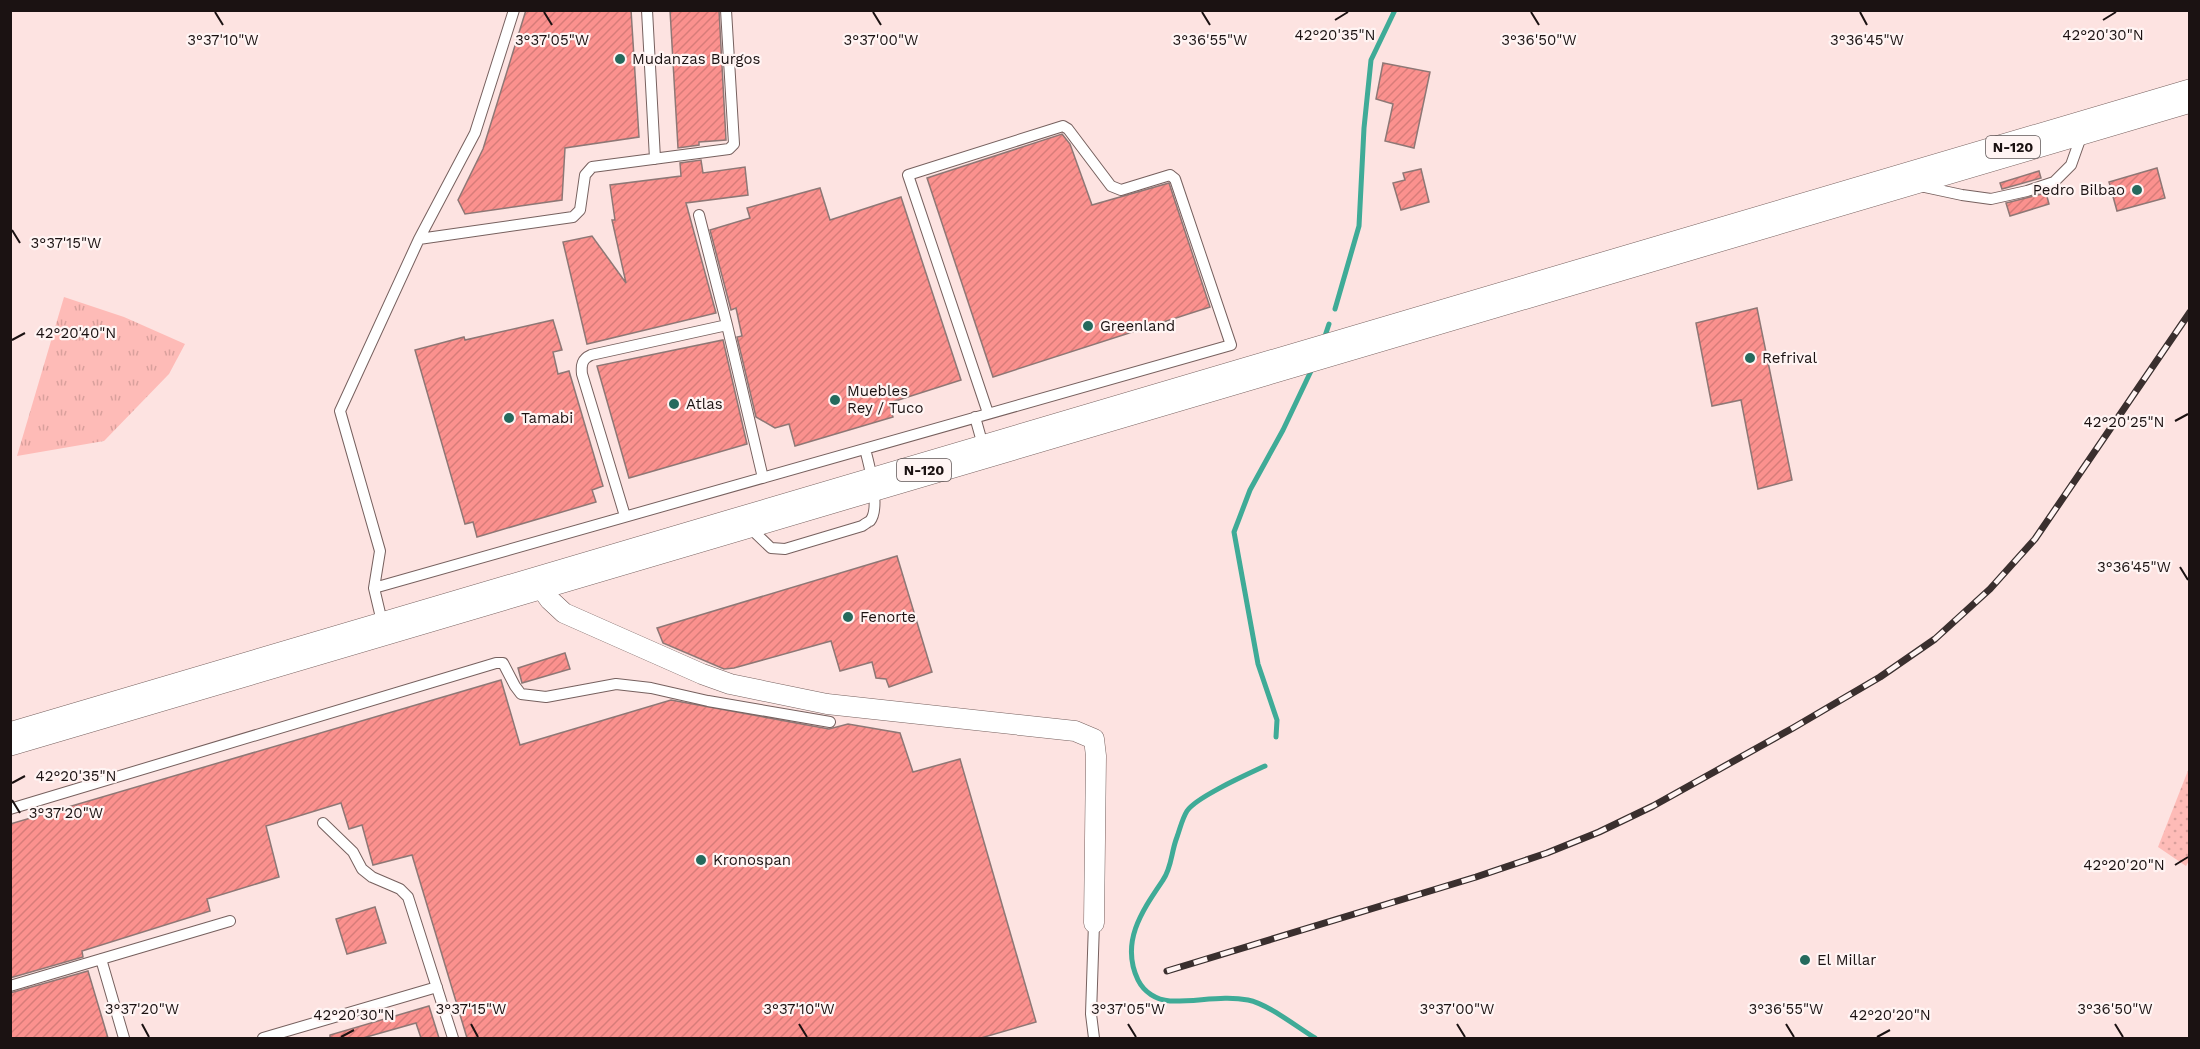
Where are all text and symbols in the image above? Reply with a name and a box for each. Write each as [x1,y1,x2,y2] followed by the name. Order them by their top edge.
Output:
[1295,26,1375,44] text: 42°20'35"N
[2062,26,2144,44] text: 42°20'30"N
[187,31,259,49] text: 3°37'10"W
[515,31,589,49] text: 3°37'05"W
[844,31,918,49] text: 3°37'00"W
[1173,31,1247,49] text: 3°36'55"W
[1501,31,1577,49] text: 3°36'50"W
[1830,31,1904,49] text: 3°36'45"W
[632,50,760,68] place label: Mudanzas Burgos
[613,52,627,66] marker: Mudanzas Burgos
[1986,136,2040,158] road number: N-120
[2033,181,2125,199] place label: Pedro Bilbao
[2130,183,2144,197] marker: Pedro Bilbao
[31,234,101,252] text: 3°37'15"W
[1100,317,1175,335] place label: Greenland
[1081,319,1095,333] marker: Greenland
[36,324,116,342] text: 42°20'40"N
[1762,349,1817,367] place label: Refrival
[1743,351,1757,365] marker: Refrival
[847,382,924,417] place label: Muebles Rey / Tuco
[828,393,842,407] marker: Muebles Rey / Tuco
[686,395,723,413] place label: Atlas
[667,397,681,411] marker: Atlas
[521,409,573,427] place label: Tamabi
[502,411,516,425] marker: Tamabi
[2084,413,2164,431] text: 42°20'25"N
[897,459,951,481] road number: N-120
[2097,558,2171,576] text: 3°36'45"W
[860,608,916,626] place label: Fenorte
[841,610,855,624] marker: Fenorte
[36,767,116,785] text: 42°20'35"N
[29,804,103,822] text: 3°37'20"W
[713,851,791,869] place label: Kronospan
[694,853,708,867] marker: Kronospan
[2083,856,2165,874] text: 42°20'20"N
[1817,951,1876,969] place label: El Millar
[1798,953,1812,967] marker: El Millar
[105,1000,179,1018] text: 3°37'20"W
[436,1000,506,1018] text: 3°37'15"W
[763,1000,835,1018] text: 3°37'10"W
[1091,1000,1165,1018] text: 3°37'05"W
[1420,1000,1494,1018] text: 3°37'00"W
[1749,1000,1823,1018] text: 3°36'55"W
[2077,1000,2153,1018] text: 3°36'50"W
[313,1006,395,1024] text: 42°20'30"N
[1849,1006,1931,1024] text: 42°20'20"N

